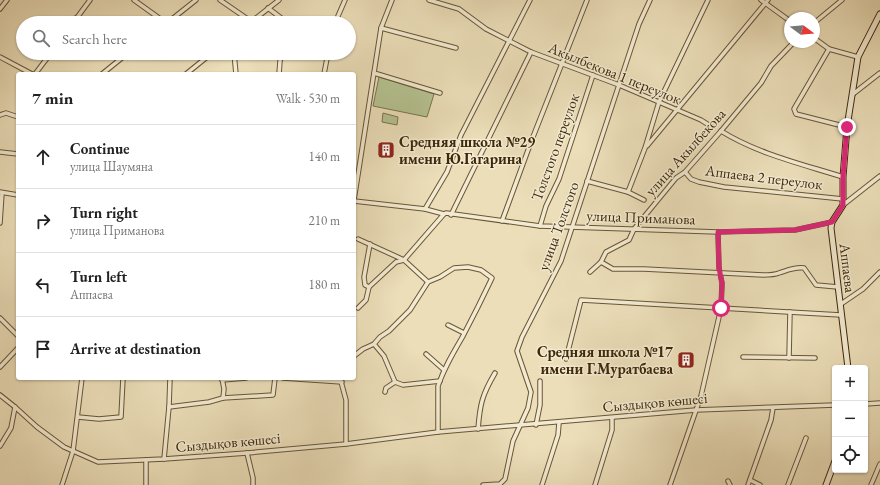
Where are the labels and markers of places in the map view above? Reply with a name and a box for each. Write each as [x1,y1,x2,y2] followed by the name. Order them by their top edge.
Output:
[399,132,535,168] place label: Средняя школа №29 имени Ю.Гагарина
[376,140,396,160] building icon: Средняя школа №29 имени Ю.Гагарина
[537,342,673,378] place label: Средняя школа №17 имени Г.Муратбаева
[676,350,696,370] building icon: Средняя школа №17 имени Г.Муратбаева

